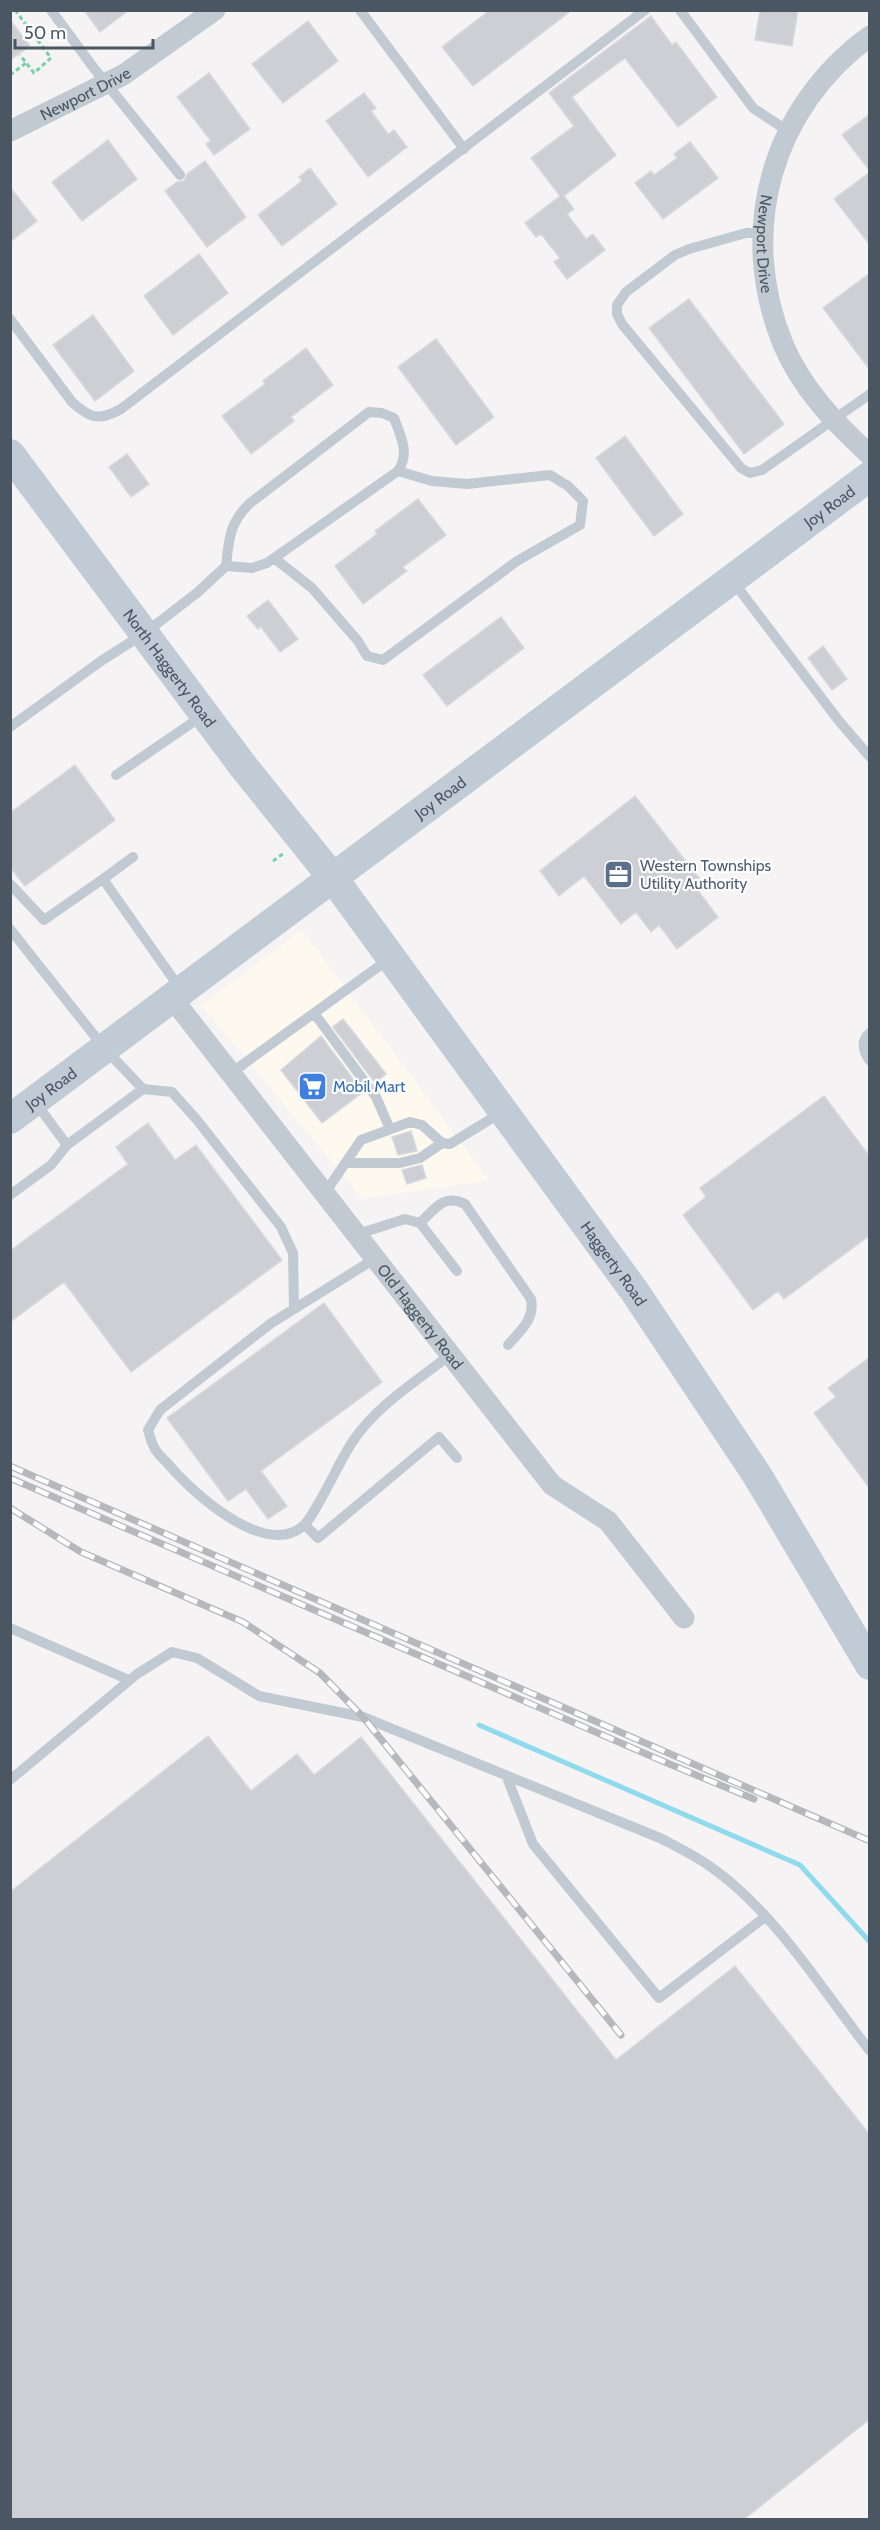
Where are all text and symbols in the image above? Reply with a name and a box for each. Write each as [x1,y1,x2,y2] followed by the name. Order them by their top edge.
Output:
[15,12,153,50] scale bar
[24,22,66,44] text: 50 m
[37,63,134,124] street label: Newport Drive
[753,193,777,295] street label: Newport Drive
[799,481,859,532] street label: Joy Road
[120,605,220,731] street label: North Haggerty Road
[410,772,469,823] street label: Joy Road
[640,856,772,893] place label: Western Townships Utility Authority
[603,858,635,890] office icon: Western Townships Utility Authority
[21,1063,80,1114] street label: Joy Road
[296,1070,328,1102] supermarket icon: Mobil Mart
[333,1077,406,1096] place label: Mobil Mart
[577,1217,651,1309] street label: Haggerty Road
[374,1260,467,1373] street label: Old Haggerty Road

